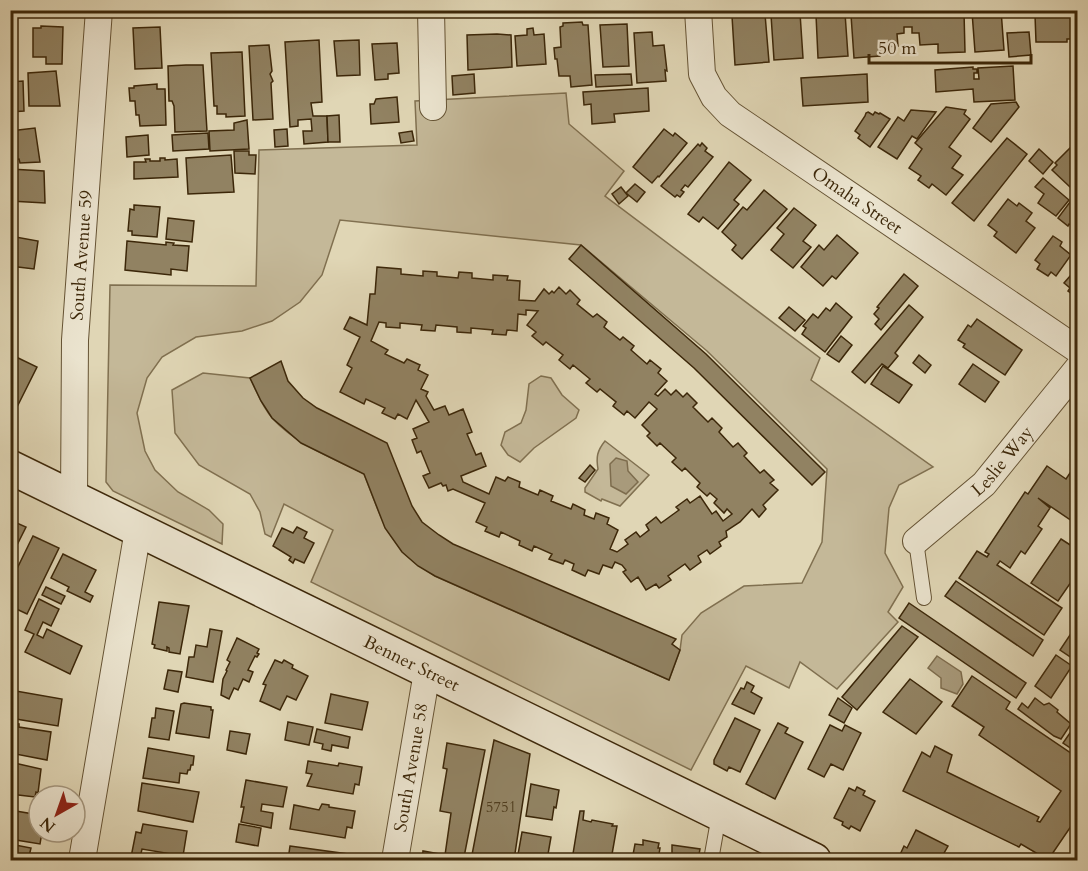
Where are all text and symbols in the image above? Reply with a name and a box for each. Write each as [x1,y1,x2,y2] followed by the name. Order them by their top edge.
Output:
[869,27,1031,65] scale bar
[878,36,917,61] text: 50 m
[807,161,907,240] street label: Omaha Street
[64,189,99,321] street label: South Avenue 59
[966,420,1040,502] street label: Leslie Way
[359,630,464,698] street label: Benner Street
[388,701,435,834] street label: South Avenue 58
[27,784,87,844] north arrow
[486,797,516,817] house number: 5751
[36,812,60,838] text: N

